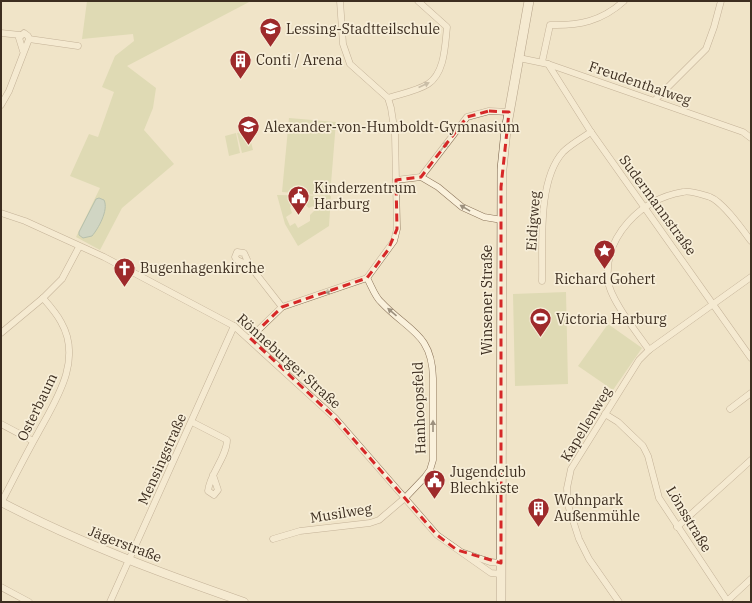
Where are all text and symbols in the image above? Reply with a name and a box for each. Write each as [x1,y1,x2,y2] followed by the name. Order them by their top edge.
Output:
[257,16,283,49] school or university icon: Lessing-Stadtteilschule
[286,20,440,38] place label: Lessing-Stadtteilschule
[227,47,253,80] building icon: Conti / Arena
[256,51,343,69] place label: Conti / Arena
[586,57,694,109] street label: Freudenthalweg
[418,82,430,88] one-way arrow
[235,114,261,147] school or university icon: Alexander-von-Humboldt-Gymnasium
[264,118,520,136] place label: Alexander-von-Humboldt-Gymnasium
[440,141,448,151] one-way arrow
[615,151,701,259] street label: Sudermannstraße
[314,179,416,213] place label: Kinderzentrum Harburg
[286,183,312,216] public building icon: Kinderzentrum Harburg
[522,190,544,252] street label: Eidigweg
[460,204,470,212] one-way arrow
[592,238,618,271] place icon: Richard Gohert
[478,245,496,355] street label: Winsener Straße
[112,255,138,288] church icon: Bugenhagenkirche
[140,259,264,277] place label: Bugenhagenkirche
[555,270,656,288] place label: Richard Gohert
[324,288,336,294] one-way arrow
[528,306,554,339] sports icon: Victoria Harburg
[387,308,397,317] one-way arrow
[233,310,345,412] street label: Rönneburger Straße
[556,310,667,328] place label: Victoria Harburg
[408,361,430,455] street label: Hanhoopsfeld
[13,370,61,444] street label: Osterbaum
[557,383,616,465] street label: Kapellenweg
[134,410,190,508] street label: Mensingstraße
[430,419,436,432] one-way arrow
[450,463,526,497] place label: Jugendclub Blechkiste
[422,467,448,500] public building icon: Jugendclub Blechkiste
[662,483,716,555] street label: Lönsstraße
[554,491,640,525] place label: Wohnpark Außenmühle
[526,495,552,528] building icon: Wohnpark Außenmühle
[309,499,374,527] street label: Musilweg
[86,522,164,566] street label: Jägerstraße

